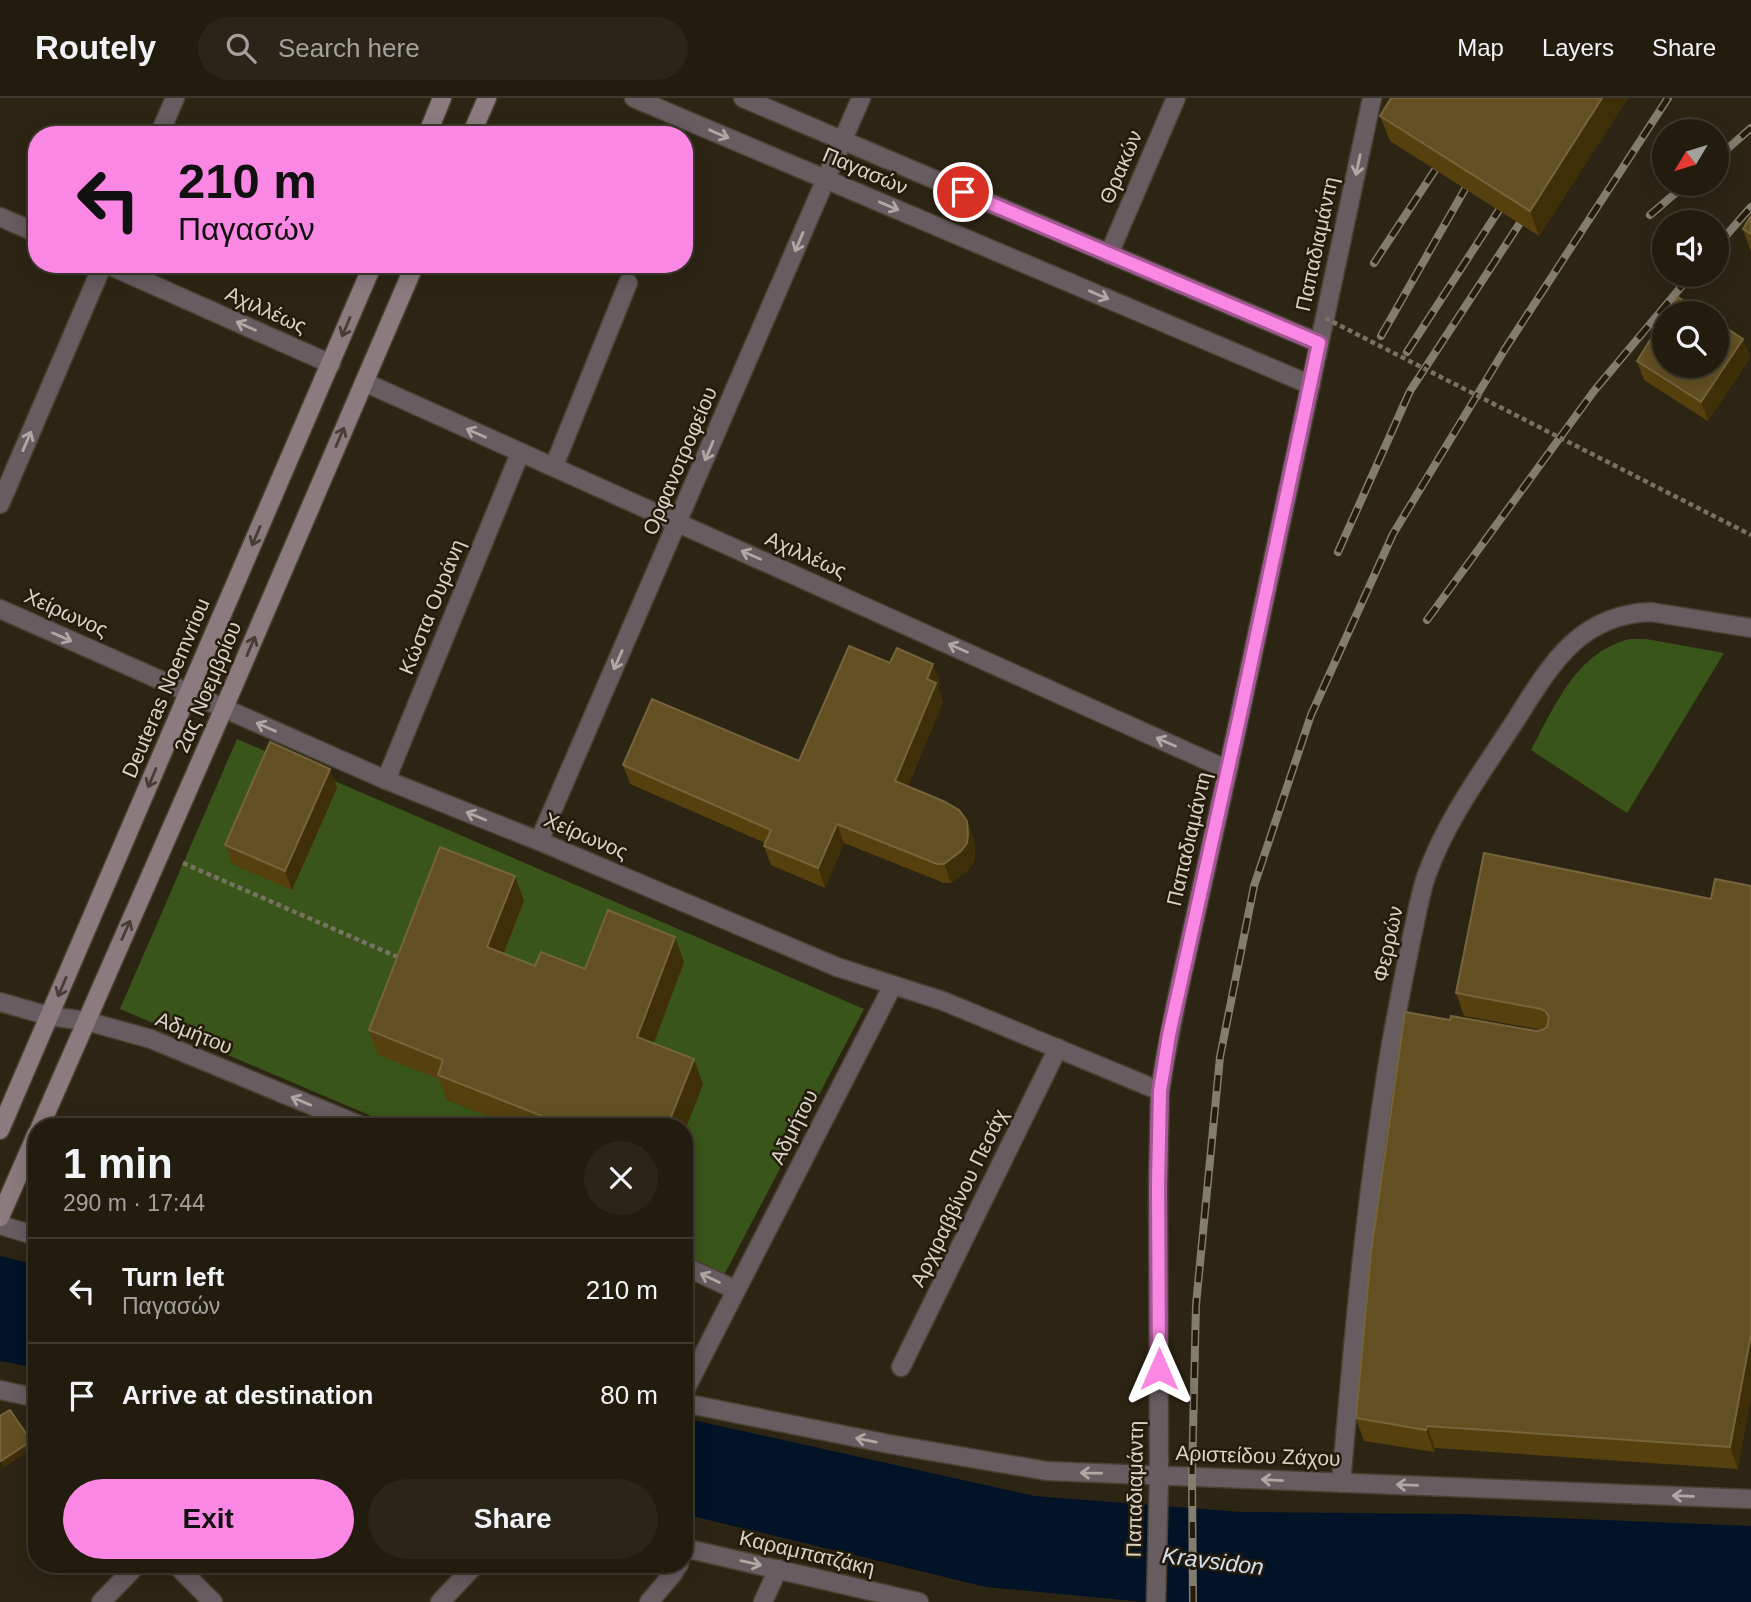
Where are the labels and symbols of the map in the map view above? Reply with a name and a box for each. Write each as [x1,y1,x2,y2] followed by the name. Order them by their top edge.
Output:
[1652,119,1729,196] north arrow
[1095,127,1146,207] street label: Θρακών
[708,128,730,141] one-way arrow
[819,142,911,199] street label: Παγασών
[1350,153,1364,176] one-way arrow
[933,162,993,222] pin
[1291,175,1342,313] street label: Παπαδιαμάντη
[878,200,900,213] one-way arrow
[792,231,805,253] one-way arrow
[222,282,310,338] street label: Αχιλλέως
[1088,289,1109,302] one-way arrow
[339,316,352,338] one-way arrow
[236,319,257,332] one-way arrow
[638,383,721,538] street label: Ορφανοτροφείου
[466,426,487,439] one-way arrow
[335,427,348,448] one-way arrow
[21,431,34,452] one-way arrow
[702,440,715,461] one-way arrow
[249,525,262,546] one-way arrow
[762,527,850,583] street label: Αχιλλέως
[394,536,469,677] street label: Κώστα Ουράνη
[741,548,762,561] one-way arrow
[21,584,111,641] street label: Χείρωνος
[117,595,214,781] street label: Deuteras Noemvriou
[170,618,245,756] street label: 2ας Νοεμβρίου
[51,631,72,644] one-way arrow
[245,636,258,657] one-way arrow
[948,641,970,654] one-way arrow
[611,649,624,670] one-way arrow
[256,720,277,733] one-way arrow
[1156,735,1177,748] one-way arrow
[145,767,158,788] one-way arrow
[1162,770,1215,908] street label: Παπαδιαμάντη
[465,808,487,821] one-way arrow
[541,808,632,863] street label: Χείρωνος
[1368,904,1407,984] street label: Φερρών
[120,920,133,941] one-way arrow
[55,976,68,997] one-way arrow
[152,1007,236,1058] street label: Αδμήτου
[765,1086,822,1168] street label: Αδμήτου
[290,1094,312,1107] one-way arrow
[906,1105,1012,1290] street label: Αρχιραββίνου Πεσάχ
[700,1271,721,1284] one-way arrow
[1122,1332,1196,1406] position arrow
[1122,1420,1147,1558] street label: Παπαδιαμάντη
[855,1432,878,1446] one-way arrow
[1175,1441,1341,1470] street label: Αριστείδου Ζάχου
[1080,1466,1103,1480] one-way arrow
[1261,1473,1284,1486] one-way arrow
[1396,1479,1419,1492] one-way arrow
[1672,1490,1695,1503] one-way arrow
[737,1526,877,1579] street label: Καραμπατζάκη
[1161,1542,1265,1580] water label: Kravsidon
[739,1557,762,1570] one-way arrow

